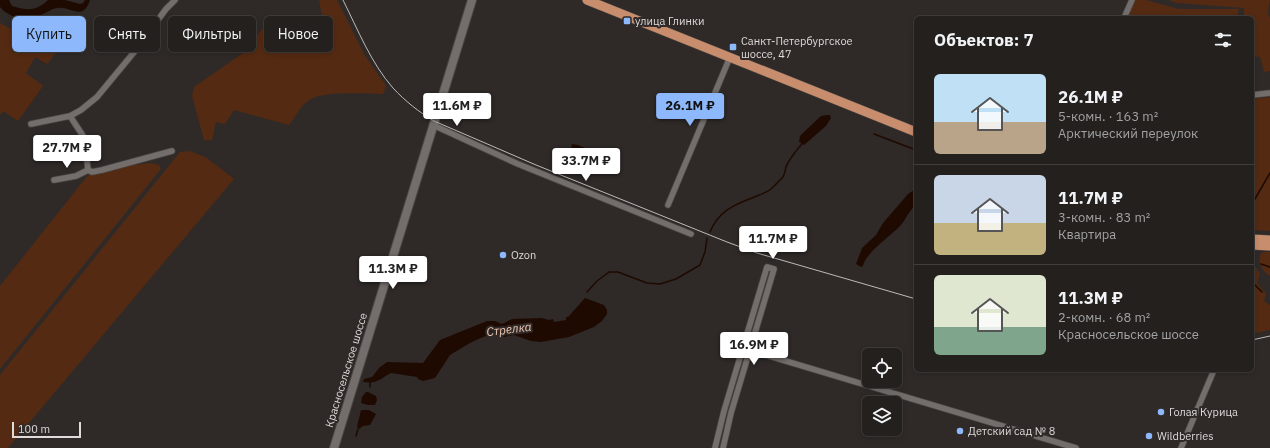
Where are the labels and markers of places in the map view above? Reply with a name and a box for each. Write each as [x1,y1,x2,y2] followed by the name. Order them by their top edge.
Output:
[635,14,704,28] place label: улица Глинки
[622,16,632,26] marker: улица Глинки
[741,34,853,61] place label: Санкт-Петербургское шоссе, 47
[728,42,738,52] marker: Санкт-Петербургское шоссе, 47
[420,93,494,127] pin: 11.6M ₽
[653,93,727,127] pin: 26.1M ₽
[30,135,104,169] pin: 27.7M ₽
[549,148,623,182] pin: 33.7M ₽
[736,226,810,260] pin: 11.7M ₽
[511,248,536,262] place label: Ozon
[498,250,508,260] marker: Ozon
[356,256,430,290] pin: 11.3M ₽
[717,332,791,366] pin: 16.9M ₽
[1169,405,1238,419] place label: Голая Курица
[1156,407,1166,417] marker: Голая Курица
[968,424,1055,438] place label: Детский сад № 8
[955,426,965,436] marker: Детский сад № 8
[1157,429,1214,443] place label: Wildberries
[1144,431,1154,441] marker: Wildberries

